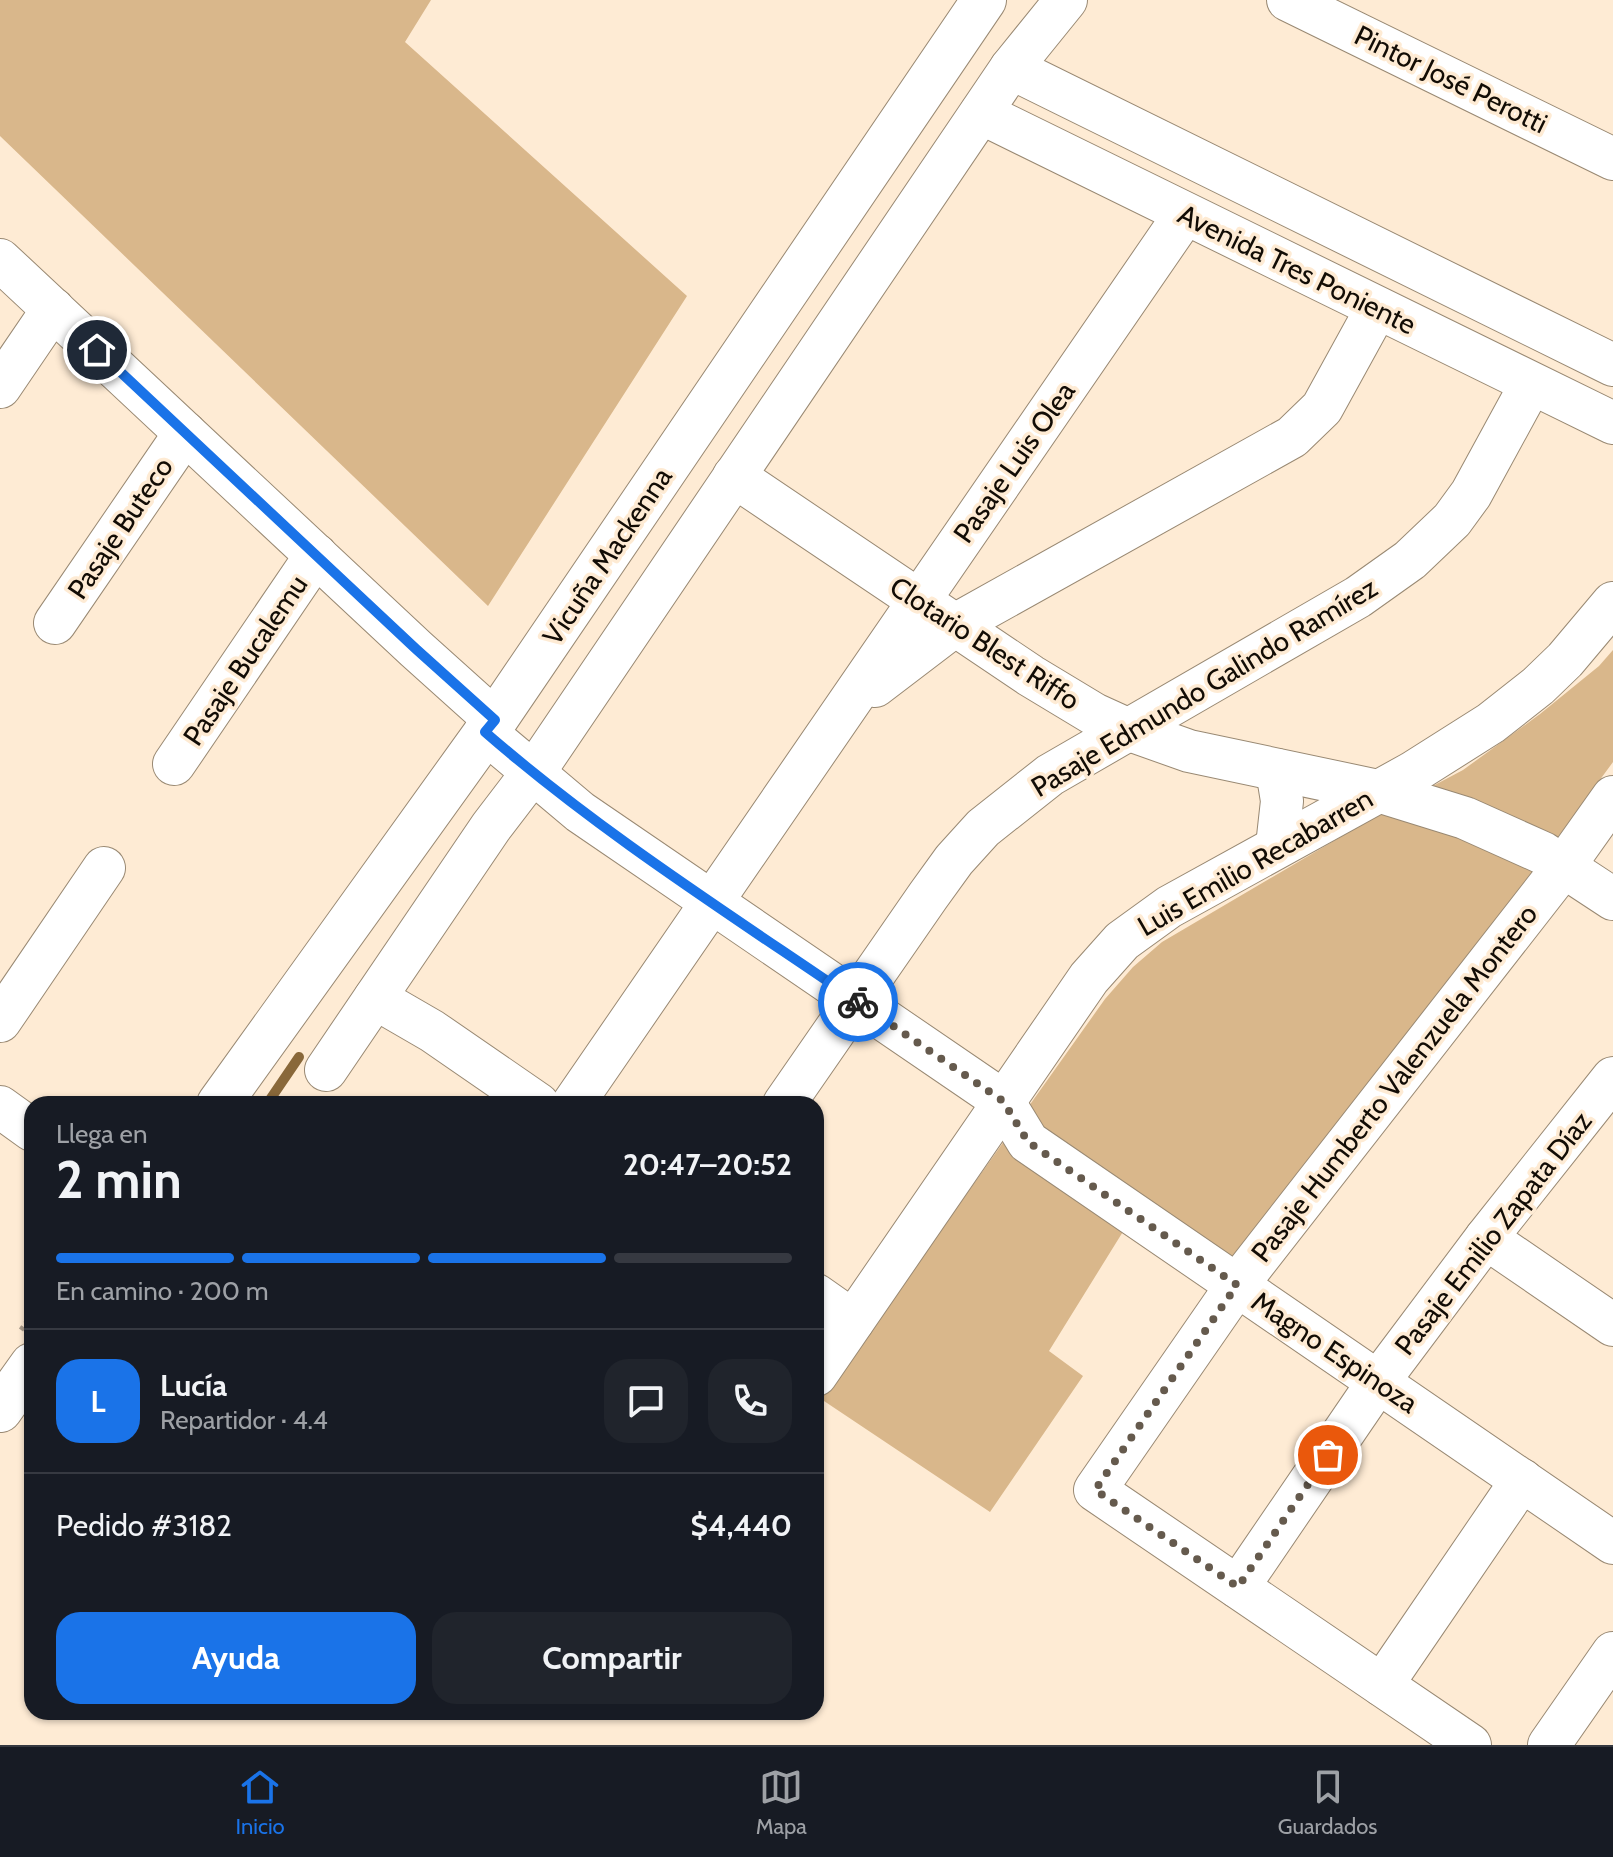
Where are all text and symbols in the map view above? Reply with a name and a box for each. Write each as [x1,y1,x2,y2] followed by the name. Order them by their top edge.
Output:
[1349,18,1553,140] street label: Pintor José Perotti
[1173,197,1421,341] street label: Avenida Tres Poniente
[63,316,131,384] pin
[75,328,119,372] icon: home
[946,375,1082,549] street label: Pasaje Luis Olea
[60,451,180,605] street label: Pasaje Buteco
[535,460,679,651] street label: Vicuña Mackenna
[176,568,314,752] street label: Pasaje Bucalemu
[884,569,1086,717] street label: Clotario Blest Riffo
[1025,570,1383,804] street label: Pasaje Edmundo Galindo Ramírez
[1132,781,1378,943] street label: Luis Emilio Recabarren
[1244,897,1544,1269] street label: Pasaje Humberto Valenzuela Montero
[818,962,898,1042] courier
[836,980,880,1024] icon: bike
[1387,1104,1599,1362] street label: Pasaje Emilio Zapata Díaz
[56,1118,147,1150] text: Llega en
[623,1146,792,1183] text: 20:47–20:52
[56,1148,182,1211] text: 2 min
[56,1275,268,1307] text: En camino · 200 m
[1245,1284,1425,1420] street label: Magno Espinoza
[604,1359,688,1443] button: chat
[708,1359,792,1443] button: phone
[160,1367,227,1404] text: Lucía
[90,1383,106,1420] text: L
[160,1404,328,1436] text: Repartidor · 4.4
[1294,1421,1362,1489] pin
[1306,1433,1350,1477] icon: bag
[56,1507,232,1544] text: Pedido #3182
[691,1507,792,1544] text: $4,440
[56,1612,416,1704] button: Ayuda
[432,1612,792,1704] button: Compartir
[236,1765,285,1840] tab: Inicio
[756,1765,807,1840] tab: Mapa
[1278,1765,1377,1840] tab: Guardados

